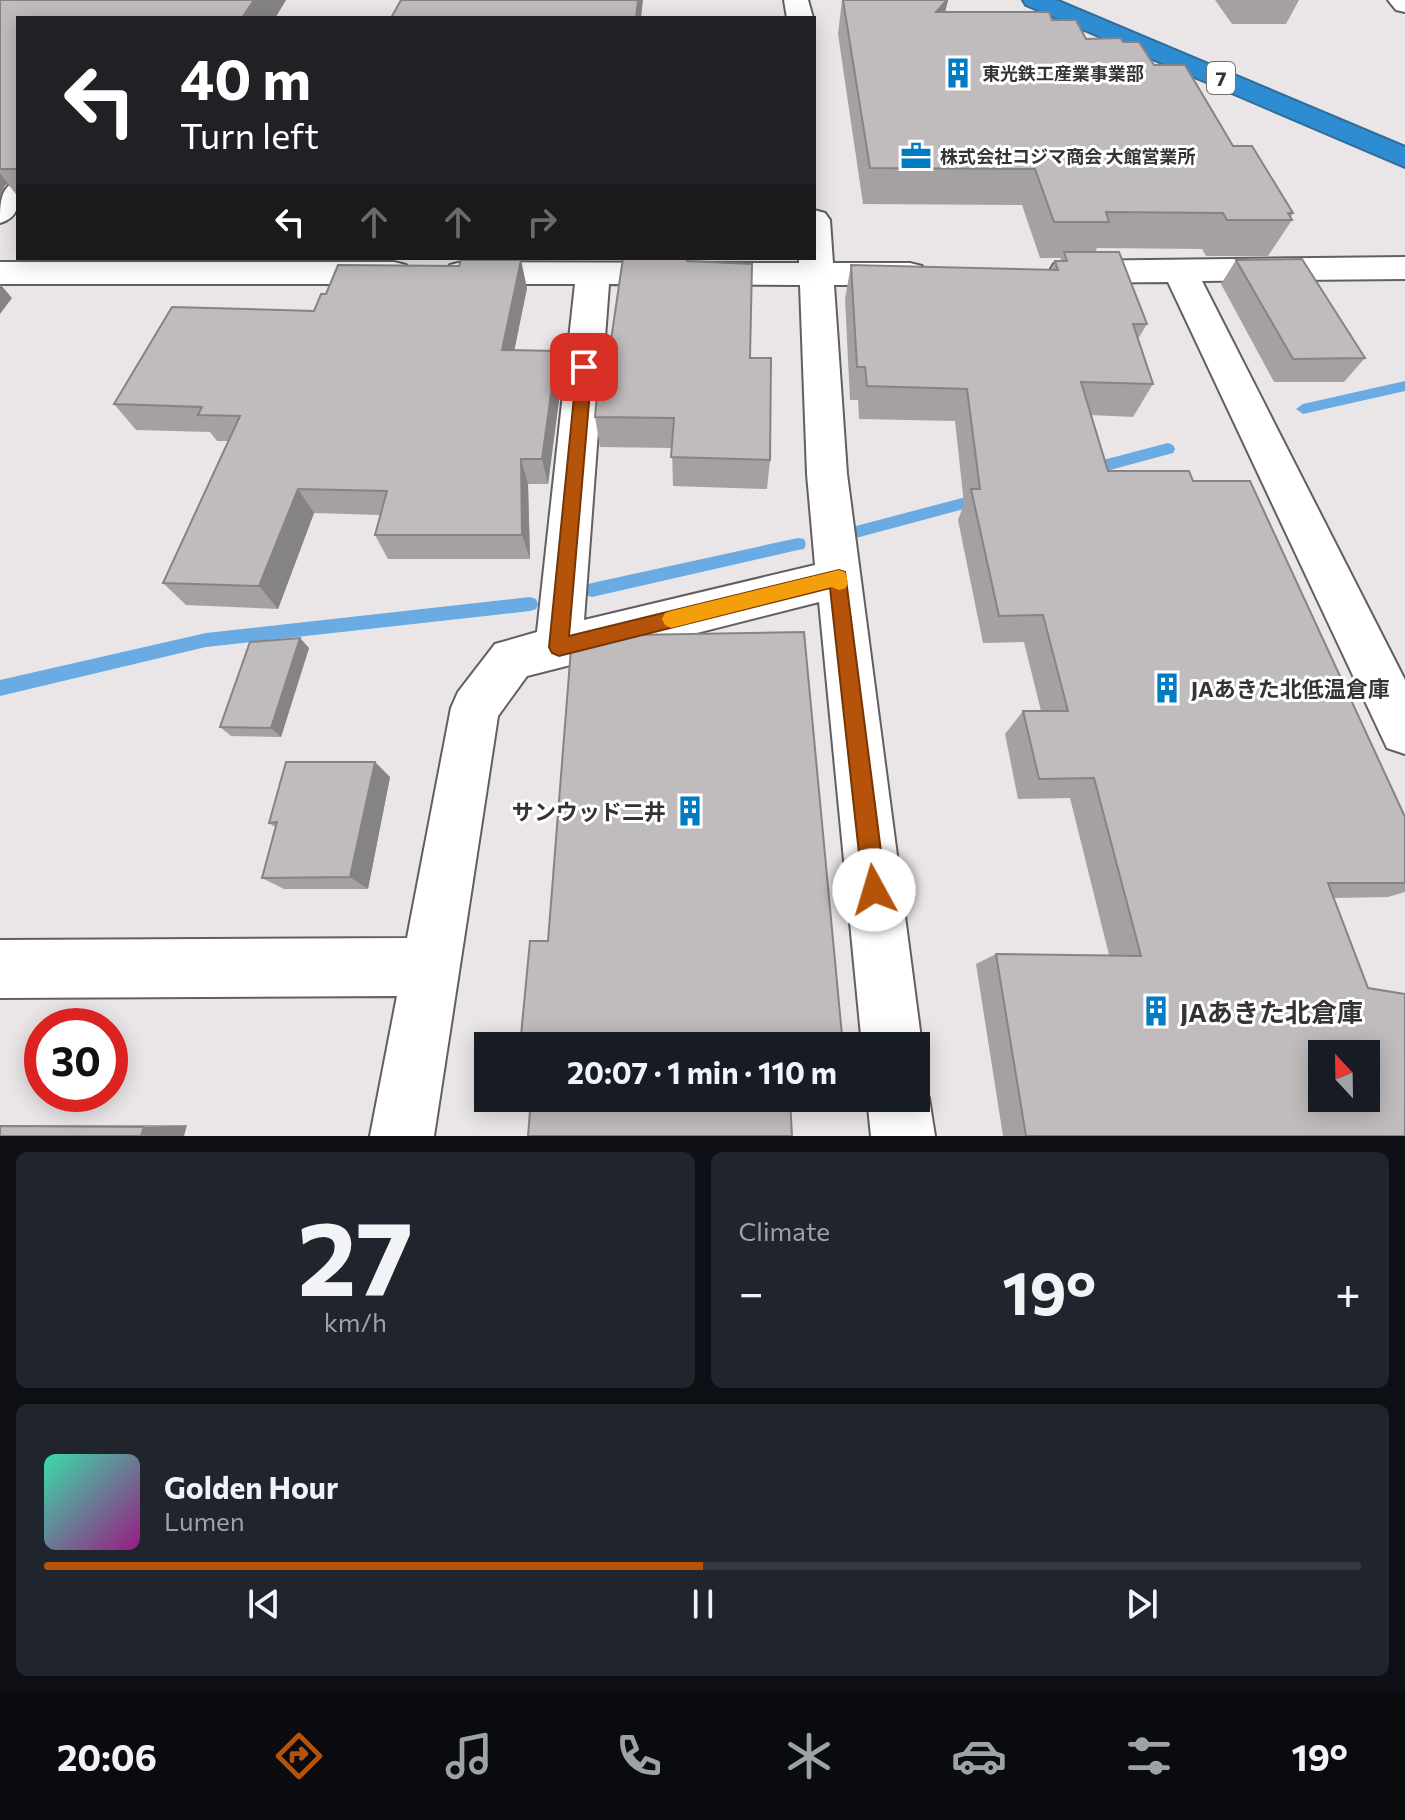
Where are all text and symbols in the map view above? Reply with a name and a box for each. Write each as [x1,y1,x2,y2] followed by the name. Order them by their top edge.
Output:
[180,43,311,112] text: 40 m
[48,48,152,152] icon: left
[941,56,975,90] building icon: 東光鉄工産業事業部
[982,62,1144,84] place label: 東光鉄工産業事業部
[1207,62,1235,94] road number: 7
[180,112,319,156] text: Turn left
[899,139,933,173] office icon: 株式会社コジマ商会 大館営業所
[940,145,1195,167] place label: 株式会社コジマ商会 大館営業所
[268,200,312,244] icon: left
[352,200,396,244] icon: ahead
[436,200,480,244] icon: ahead
[520,200,564,244] icon: right
[550,333,618,401] pin
[562,345,606,389] icon: arrive
[1150,671,1184,705] building icon: JAあきた北低温倉庫
[1191,675,1390,702] place label: JAあきた北低温倉庫
[673,794,707,828] building icon: サンウッド二井
[512,798,666,825] place label: サンウッド二井
[832,848,916,932] position arrow
[1139,994,1173,1028] building icon: JAあきた北倉庫
[1180,996,1363,1027] place label: JAあきた北倉庫
[24,1008,128,1112] speed limit sign: 30
[1308,1040,1380,1112] north arrow
[1308,1040,1380,1112] map controls
[567,1053,837,1090] text: 20:07 · 1 min · 110 m
[297,1190,413,1317] text: 27
[739,1215,830,1246] text: Climate
[1002,1254,1096,1327] text: 19°
[739,1264,764,1318] text: −
[1335,1264,1361,1318] text: +
[324,1306,387,1337] text: km/h
[164,1468,338,1505] text: Golden Hour
[164,1505,245,1536] text: Lumen
[242,1582,286,1626] icon: previous
[681,1582,725,1626] icon: pause
[1120,1582,1164,1626] icon: next
[271,1728,327,1784] icon: directions
[441,1728,497,1784] icon: music
[611,1728,667,1784] icon: phone
[781,1728,837,1784] icon: climate
[951,1728,1007,1784] icon: car
[1121,1728,1177,1784] icon: filters
[57,1734,157,1778] text: 20:06
[1291,1734,1348,1778] text: 19°

